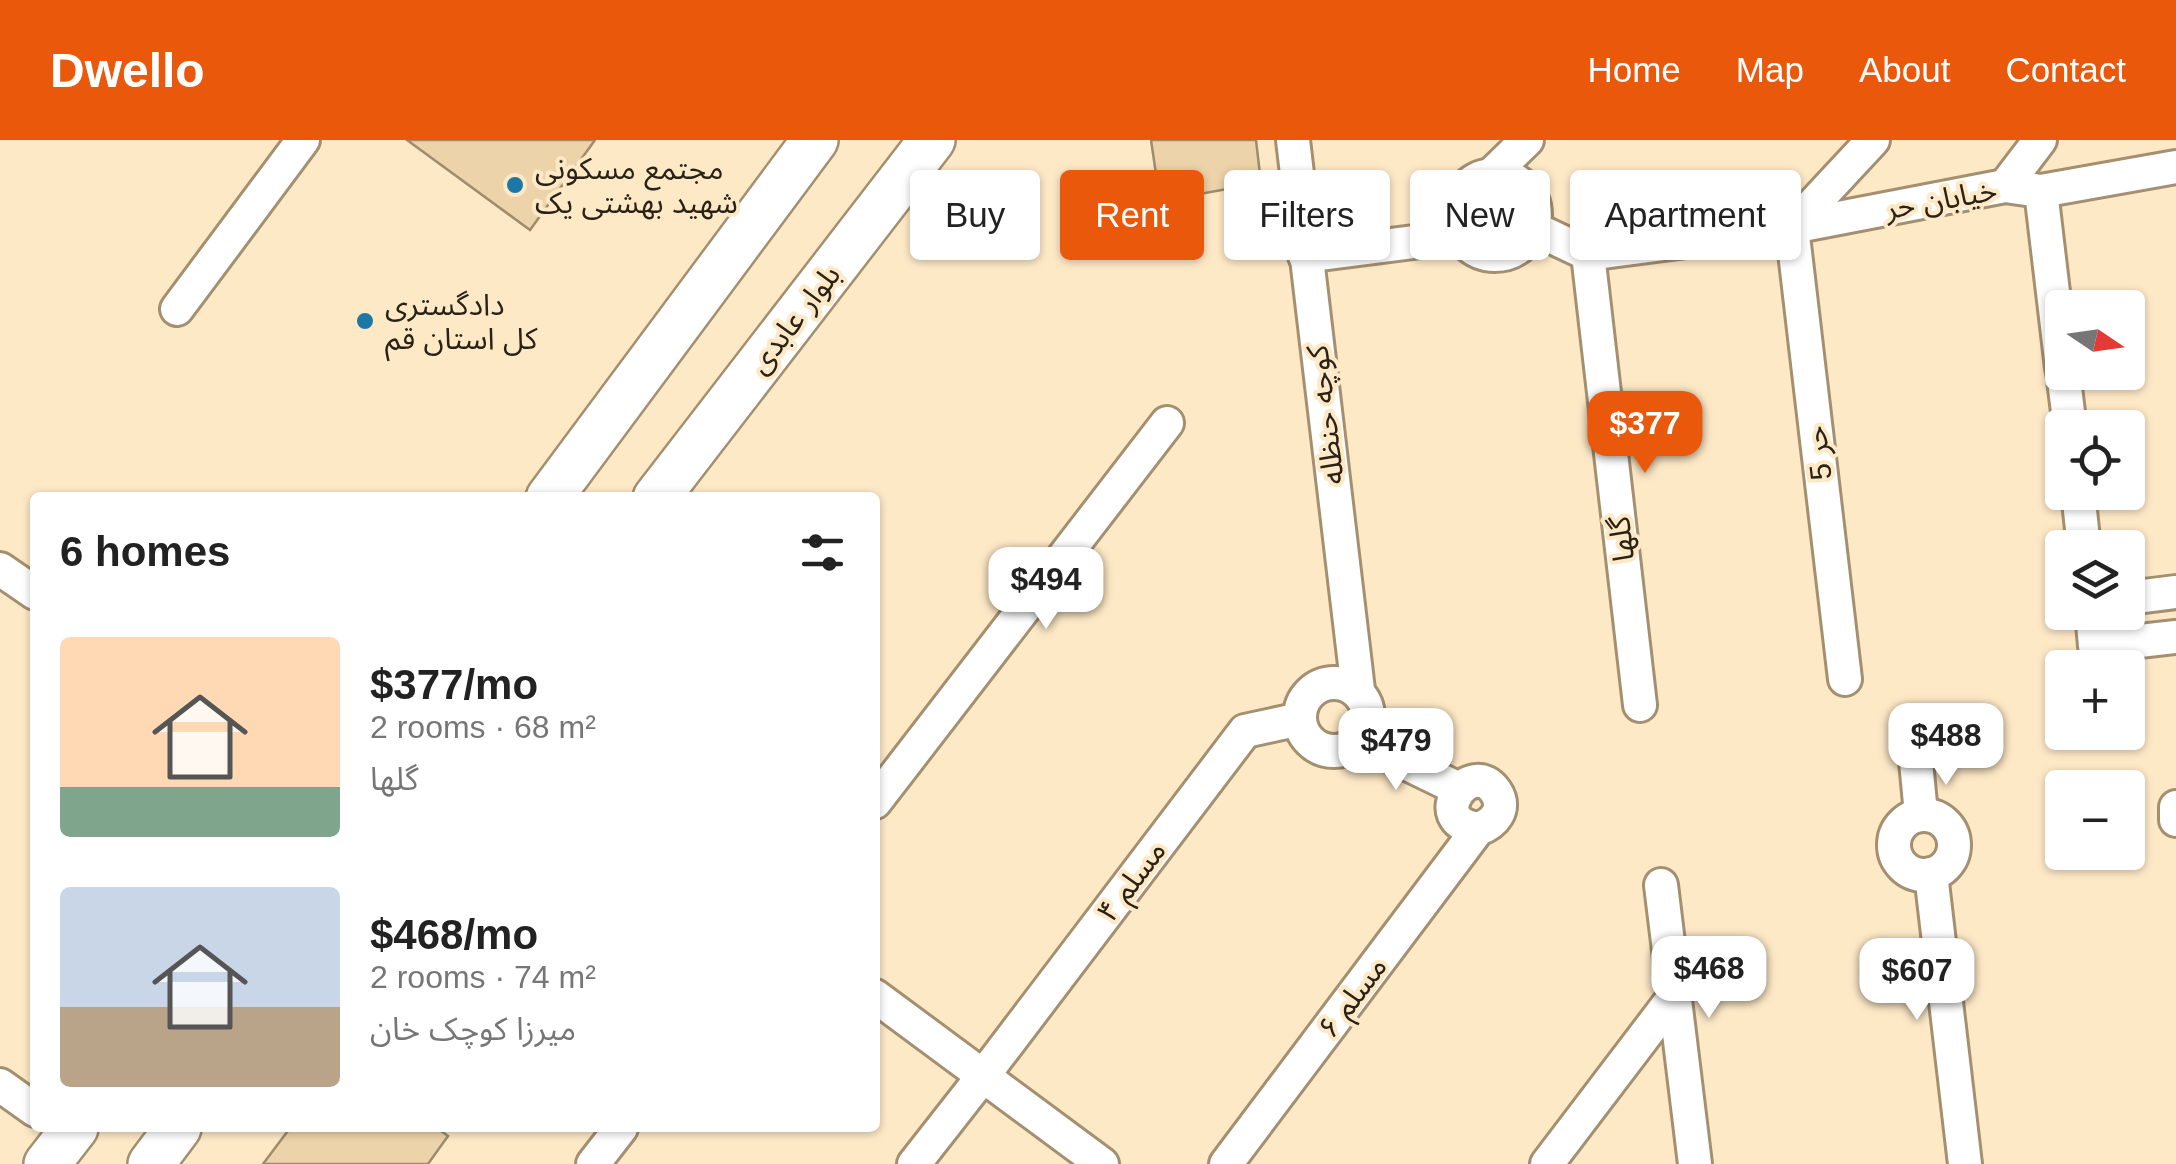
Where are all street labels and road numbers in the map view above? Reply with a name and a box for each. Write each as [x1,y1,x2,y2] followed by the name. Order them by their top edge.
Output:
[1882,173,2000,226] street label: خیابان حر
[741,258,847,380] street label: بلوار عابدی
[1300,343,1353,486] street label: کوچه حنظله
[1798,424,1839,482] street label: حر 5
[1602,514,1641,563] street label: گلها
[1090,834,1178,932] street label: مسلم ۴
[1311,950,1399,1048] street label: مسلم ۶

